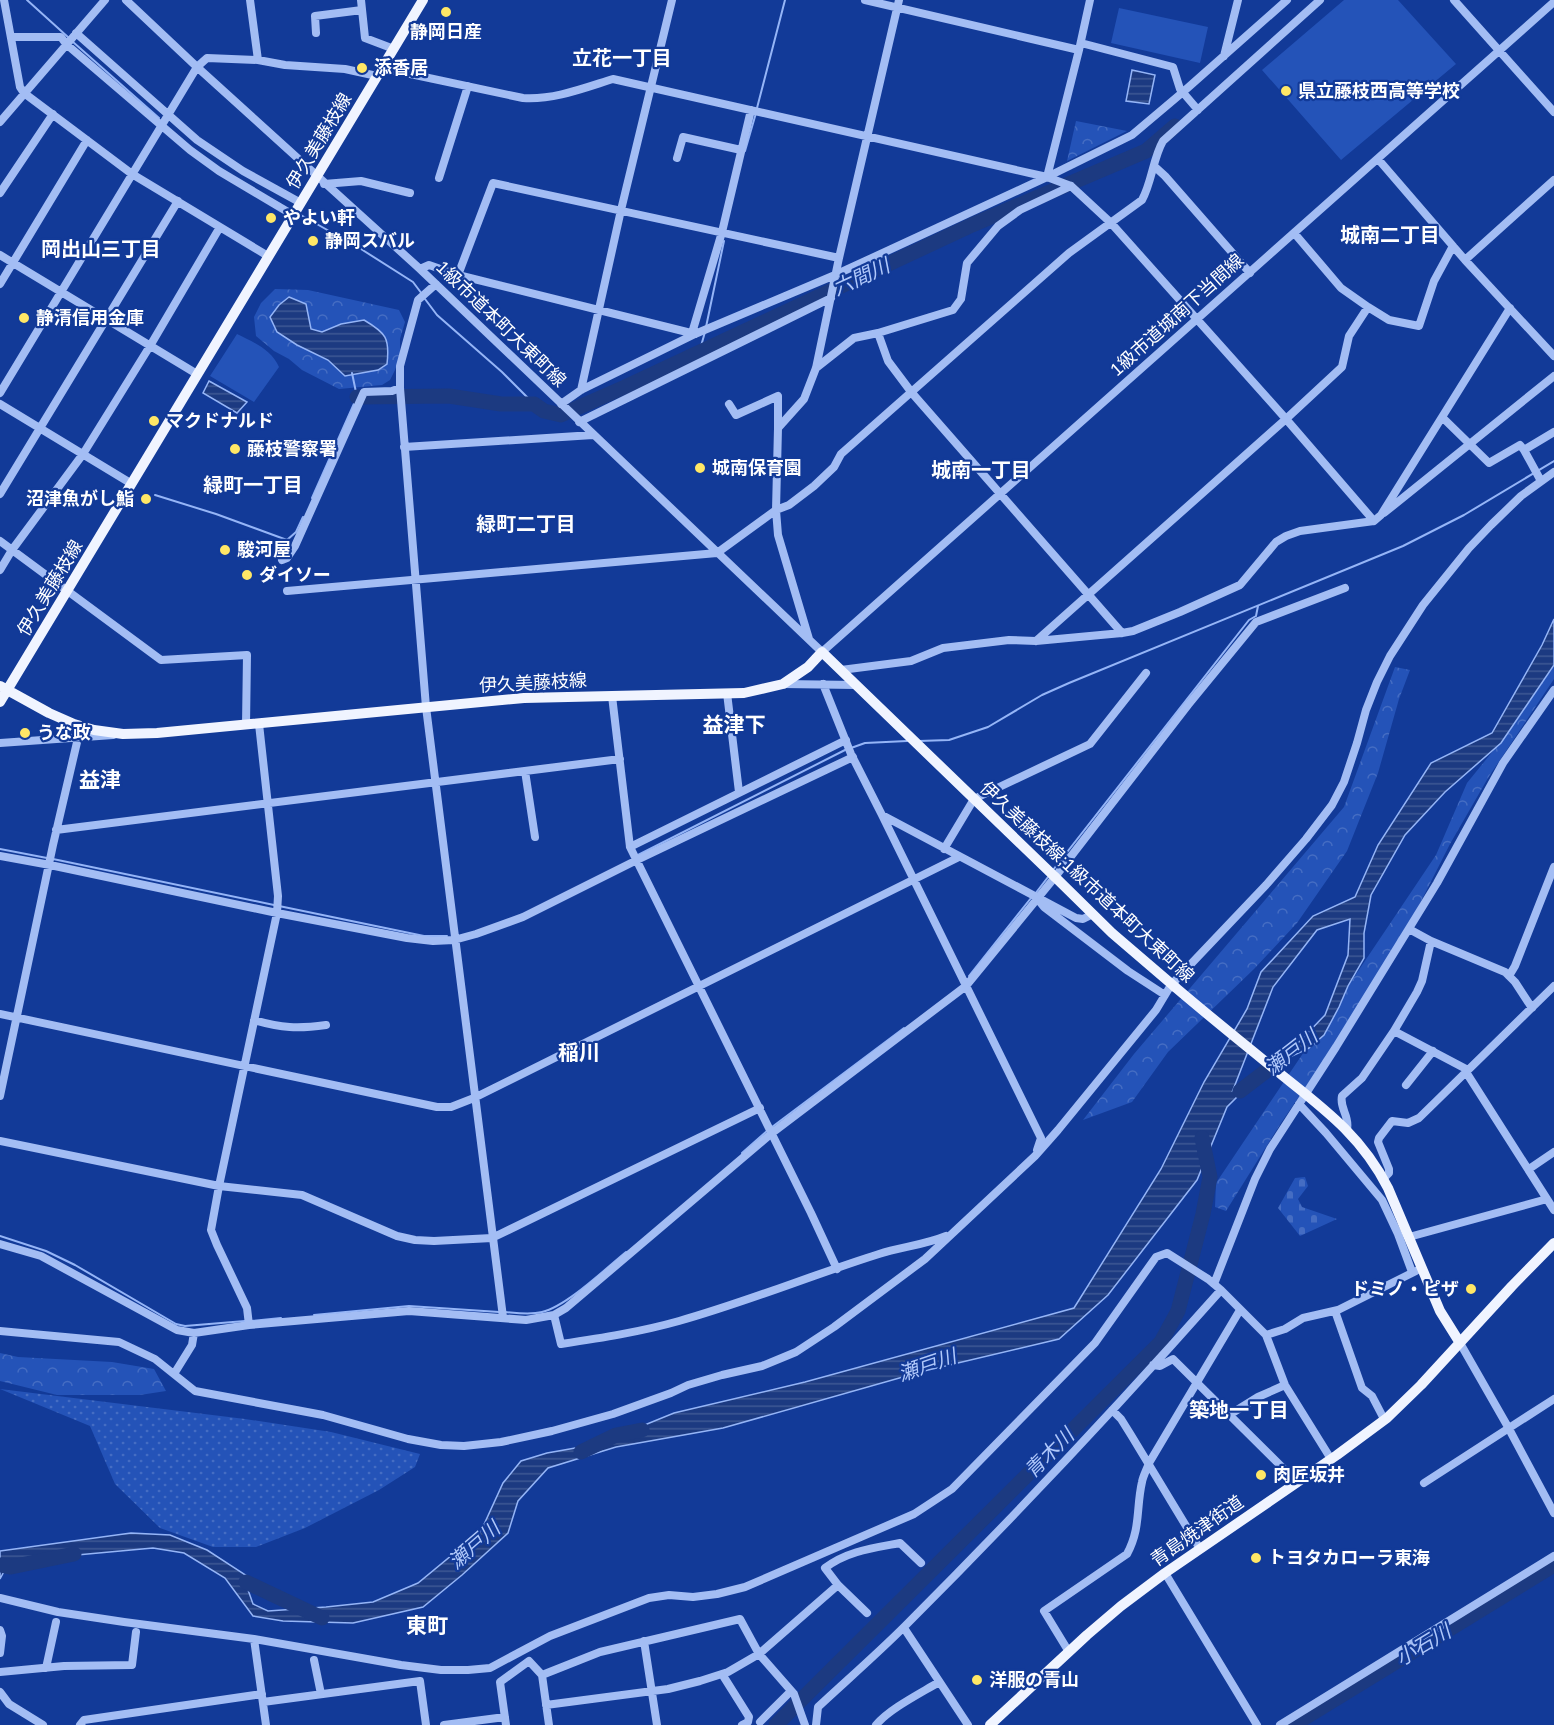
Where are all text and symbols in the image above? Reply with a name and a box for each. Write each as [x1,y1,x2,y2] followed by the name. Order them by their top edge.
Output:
[439,5,453,19] marker: 静岡日産
[410,22,482,42] place label: 静岡日産
[572,47,672,69] district label: 立花一丁目
[374,58,428,78] place label: 添香居
[355,61,369,75] marker: 添香居
[1298,81,1460,101] place label: 県立藤枝西高等学校
[1279,84,1293,98] marker: 県立藤枝西高等学校
[283,90,355,192] street label: 伊久美藤枝線
[283,208,355,228] place label: やよい軒
[264,211,278,225] marker: やよい軒
[1340,224,1440,246] district label: 城南二丁目
[325,231,415,251] place label: 静岡スバル
[306,234,320,248] marker: 静岡スバル
[41,238,161,260] district label: 岡出山三丁目
[1106,250,1248,380] street label: 1級市道城南下当間線
[829,254,895,300] water label: 六間川
[432,257,570,391] street label: 1級市道本町大東町線
[36,308,144,328] place label: 静清信用金庫
[17,311,31,325] marker: 静清信用金庫
[166,411,274,431] place label: マクドナルド
[147,414,161,428] marker: マクドナルド
[247,439,337,459] place label: 藤枝警察署
[228,442,242,456] marker: 藤枝警察署
[712,458,802,478] place label: 城南保育園
[931,459,1031,481] district label: 城南一丁目
[693,461,707,475] marker: 城南保育園
[203,474,303,496] district label: 緑町一丁目
[26,488,134,509] place label: 沼津魚がし鮨
[139,492,153,506] marker: 沼津魚がし鮨
[476,513,576,535] district label: 緑町二丁目
[14,537,86,639] street label: 伊久美藤枝線
[237,540,291,560] place label: 駿河屋
[218,543,232,557] marker: 駿河屋
[259,565,331,585] place label: ダイソー
[240,568,254,582] marker: ダイソー
[479,670,587,696] street label: 伊久美藤枝線
[703,713,766,736] district label: 益津下
[37,722,91,743] place label: うな政
[18,726,32,740] marker: うな政
[79,768,121,791] district label: 益津
[976,777,1198,987] street label: 伊久美藤枝線;1級市道本町大東町線
[1261,1024,1323,1079] water label: 瀬戸川
[558,1041,600,1064] district label: 稲川
[1351,1279,1459,1299] place label: ドミノ・ピザ
[1464,1282,1478,1296] marker: ドミノ・ピザ
[895,1344,961,1385] water label: 瀬戸川
[1189,1399,1289,1421] district label: 築地一丁目
[1020,1423,1079,1482] water label: 青木川
[1273,1465,1345,1485] place label: 肉匠坂井
[1254,1468,1268,1482] marker: 肉匠坂井
[1147,1492,1247,1570] street label: 青島焼津街道
[444,1516,505,1573] water label: 瀬戸川
[1268,1548,1430,1568] place label: トヨタカローラ東海
[1249,1551,1263,1565] marker: トヨタカローラ東海
[406,1614,448,1637] district label: 東町
[1392,1619,1456,1670] water label: 小石川
[989,1670,1079,1690] place label: 洋服の青山
[970,1673,984,1687] marker: 洋服の青山

